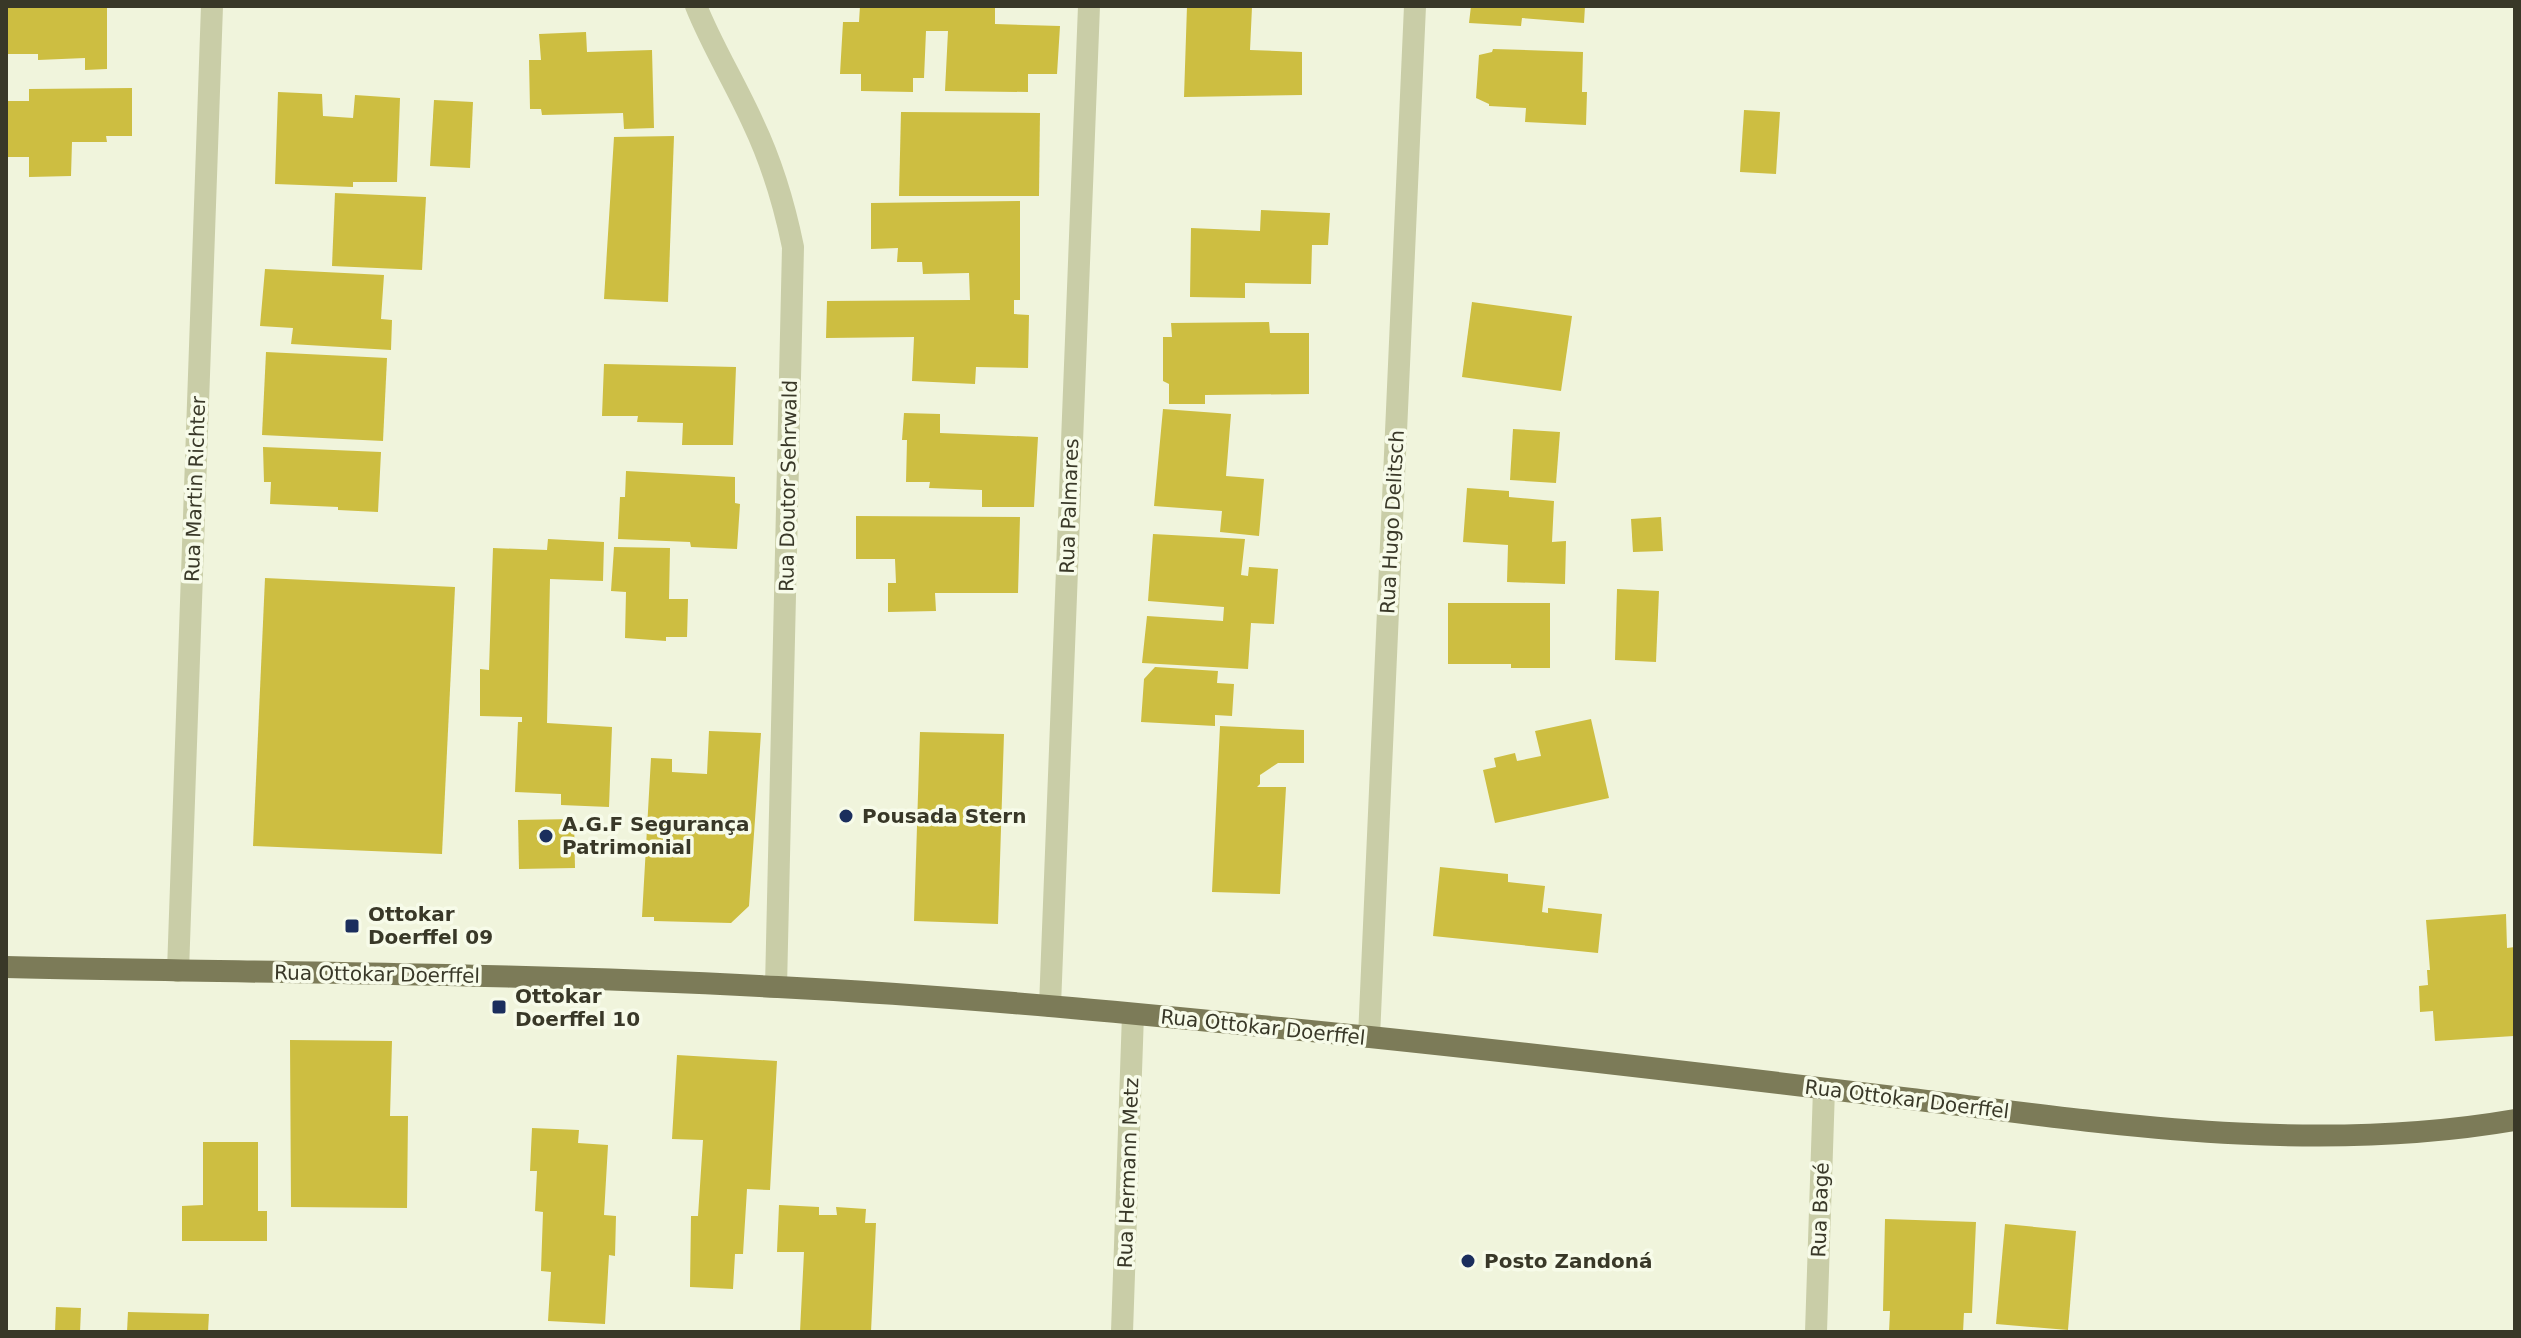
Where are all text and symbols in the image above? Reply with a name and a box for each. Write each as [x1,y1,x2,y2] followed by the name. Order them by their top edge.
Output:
[774,380,802,592] street label: Rua Doutor Sehrwald
[180,395,210,582] street label: Rua Martin Richter
[1375,429,1409,615] street label: Rua Hugo Delitsch
[1055,438,1083,574] street label: Rua Palmares
[862,804,1026,828] place label: Pousada Stern
[837,807,855,825] marker: Pousada Stern
[562,812,750,859] place label: A.G.F Segurança Patrimonial
[537,827,555,845] marker: A.G.F Segurança Patrimonial
[368,902,493,949] place label: Ottokar Doerffel 09
[343,917,361,935] marker: Ottokar Doerffel 09
[274,960,480,988] street label: Rua Ottokar Doerffel
[515,984,640,1031] place label: Ottokar Doerffel 10
[490,998,508,1016] marker: Ottokar Doerffel 10
[1159,1004,1367,1050] street label: Rua Ottokar Doerffel
[1803,1075,2011,1123] street label: Rua Ottokar Doerffel
[1113,1077,1143,1269] street label: Rua Hermann Metz
[1806,1162,1834,1258] street label: Rua Bagé
[1484,1249,1653,1273] place label: Posto Zandoná
[1459,1252,1477,1270] marker: Posto Zandoná

